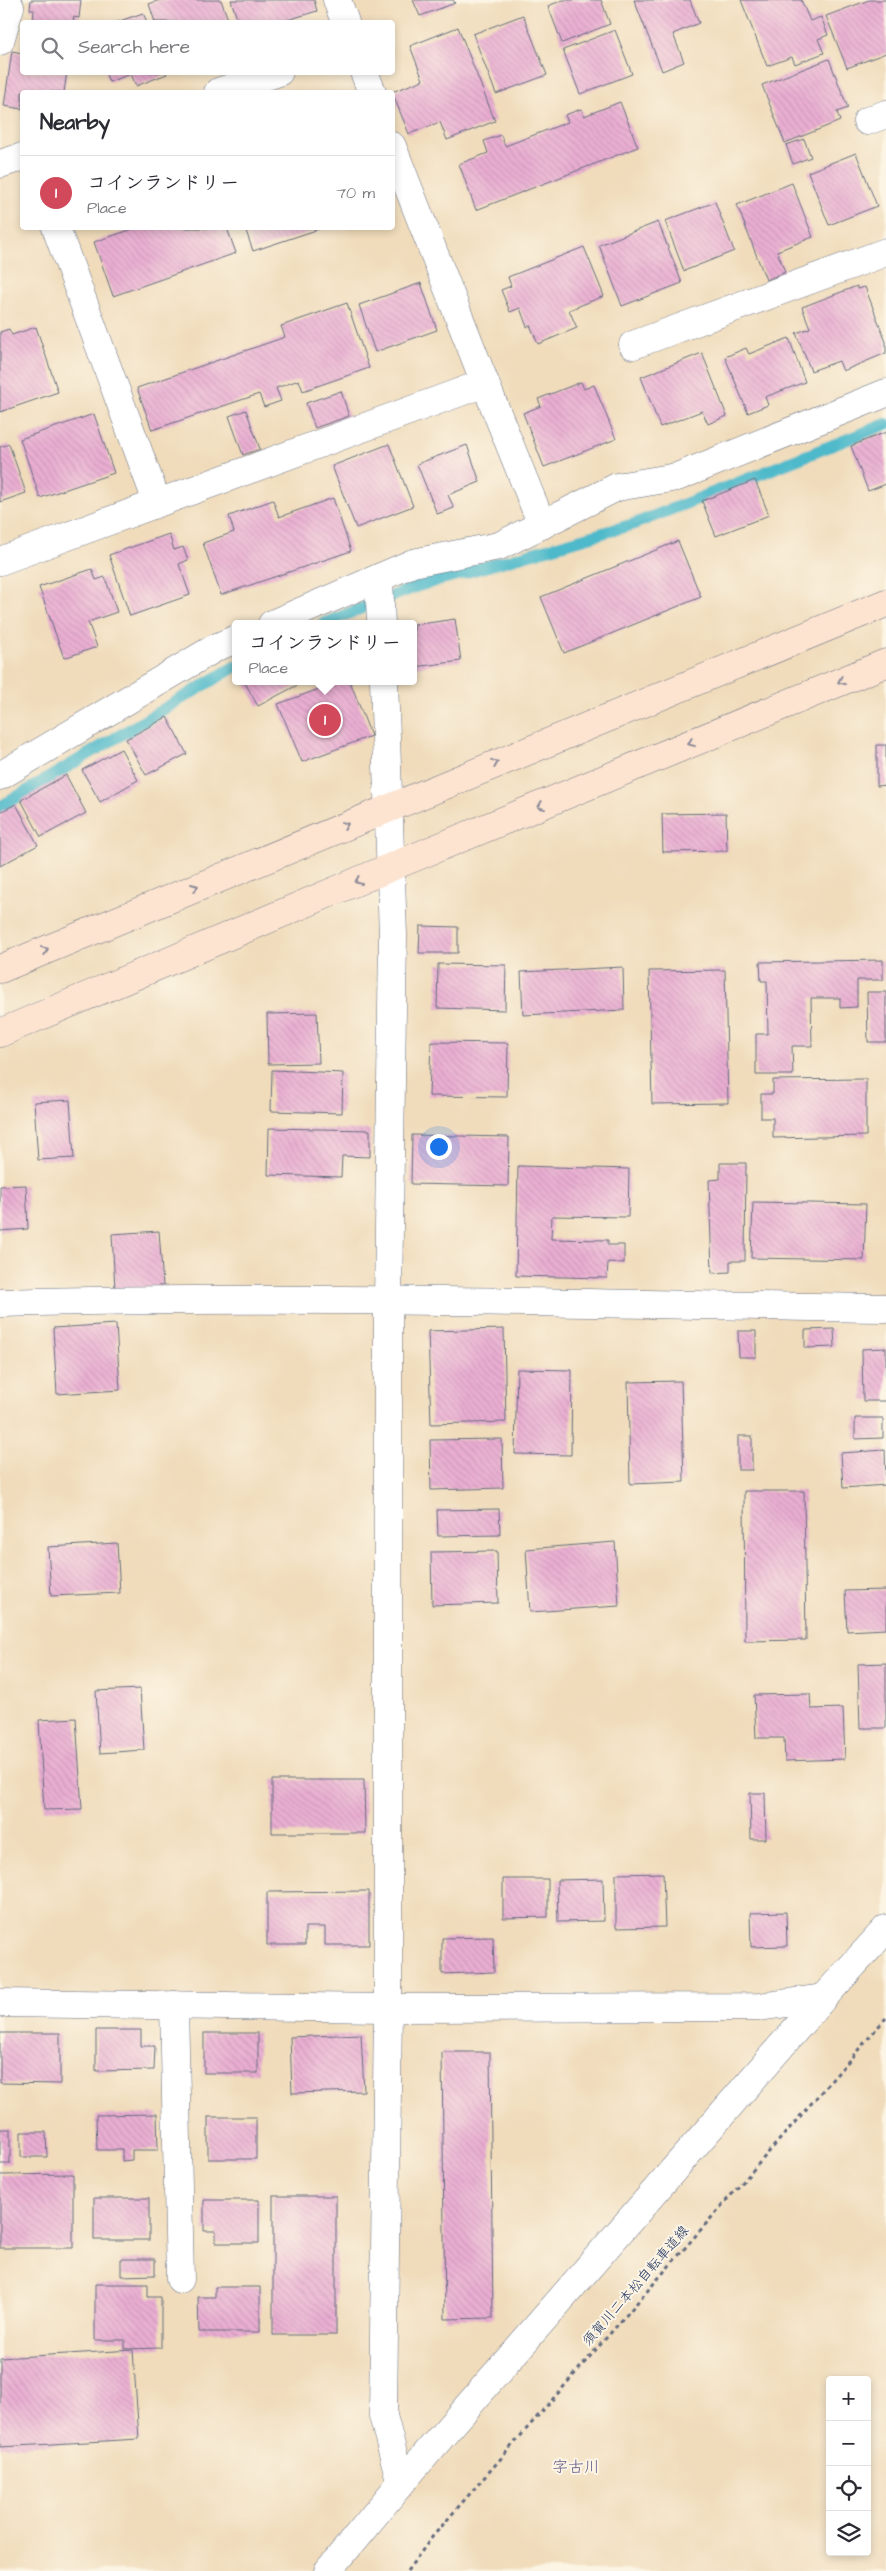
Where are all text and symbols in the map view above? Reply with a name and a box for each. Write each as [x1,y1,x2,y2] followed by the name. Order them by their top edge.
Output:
[20,20,395,75] search box
[38,34,66,62] icon: search
[78,34,190,61] text: Search here
[40,108,110,137] text: Nearby
[87,170,239,197] text: コインランドリー
[55,182,57,204] text: 1
[336,182,375,204] text: 70 m
[87,197,127,219] text: Place
[232,620,417,685] popup
[248,630,401,657] text: コインランドリー
[248,657,288,679] text: Place
[837,675,846,686] one-way arrow
[309,701,341,739] pin: 1
[687,737,696,748] one-way arrow
[490,759,499,769] one-way arrow
[537,800,545,810] one-way arrow
[340,820,349,831] one-way arrow
[354,875,363,886] one-way arrow
[190,883,199,894] one-way arrow
[40,946,49,956] one-way arrow
[426,1134,452,1160] your location
[578,2221,694,2351] street label: 須賀川二本松自転車道線
[826,2376,871,2556] map controls
[826,2376,871,2421] button: +
[826,2421,871,2466] button: −
[552,2456,600,2478] district label: 字古川
[826,2466,871,2511] button: locate
[826,2511,871,2556] button: layers

